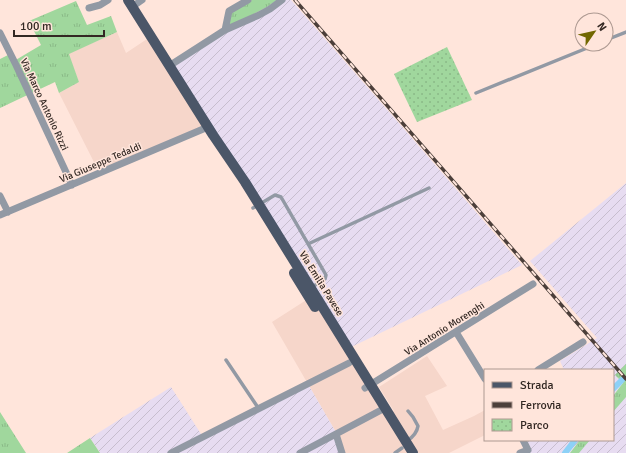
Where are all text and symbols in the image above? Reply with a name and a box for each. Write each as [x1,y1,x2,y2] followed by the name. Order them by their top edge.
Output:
[14,12,104,38] scale bar
[574,12,614,52] north arrow
[20,19,52,34] text: 100 m
[594,20,609,33] text: N
[17,56,71,153] street label: Via Marco Antonio Rizzi
[58,140,143,186] street label: Via Giuseppe Tedaldi
[296,249,346,318] street label: Via Emilia Pavese
[402,299,487,358] street label: Via Antonio Morenghi
[484,369,614,441] legend
[520,378,554,393] text: Strada
[520,398,561,413] text: Ferrovia
[520,418,549,433] text: Parco

